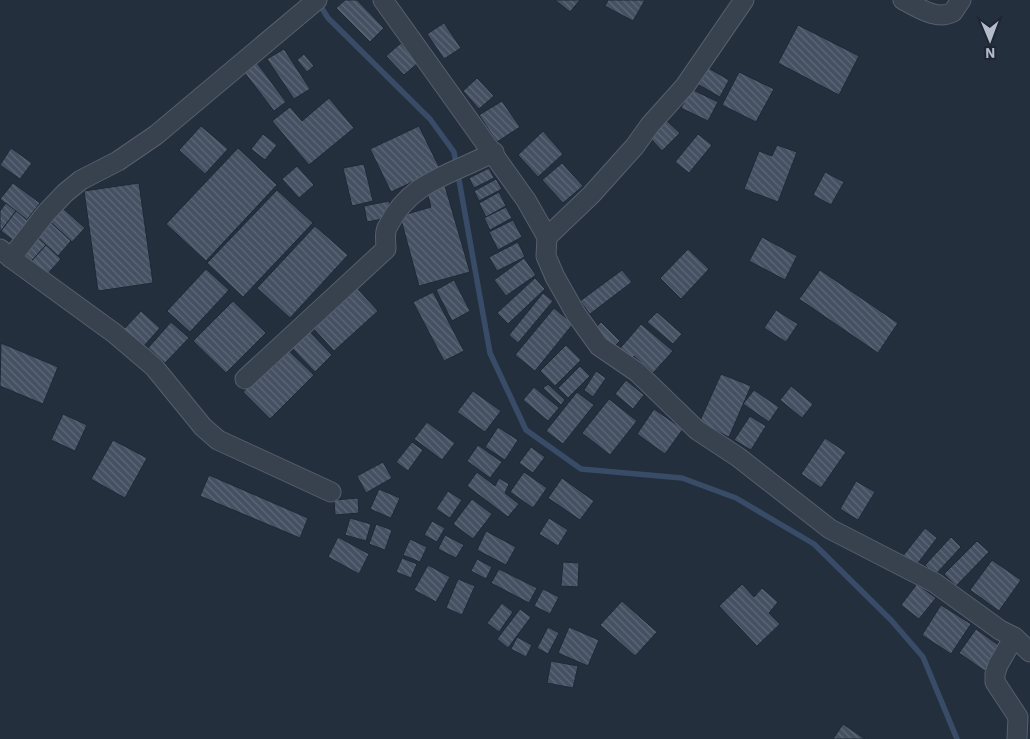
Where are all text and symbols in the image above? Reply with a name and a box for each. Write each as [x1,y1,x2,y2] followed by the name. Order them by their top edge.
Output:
[965,15,1015,65] north arrow
[985,44,995,62] text: N

